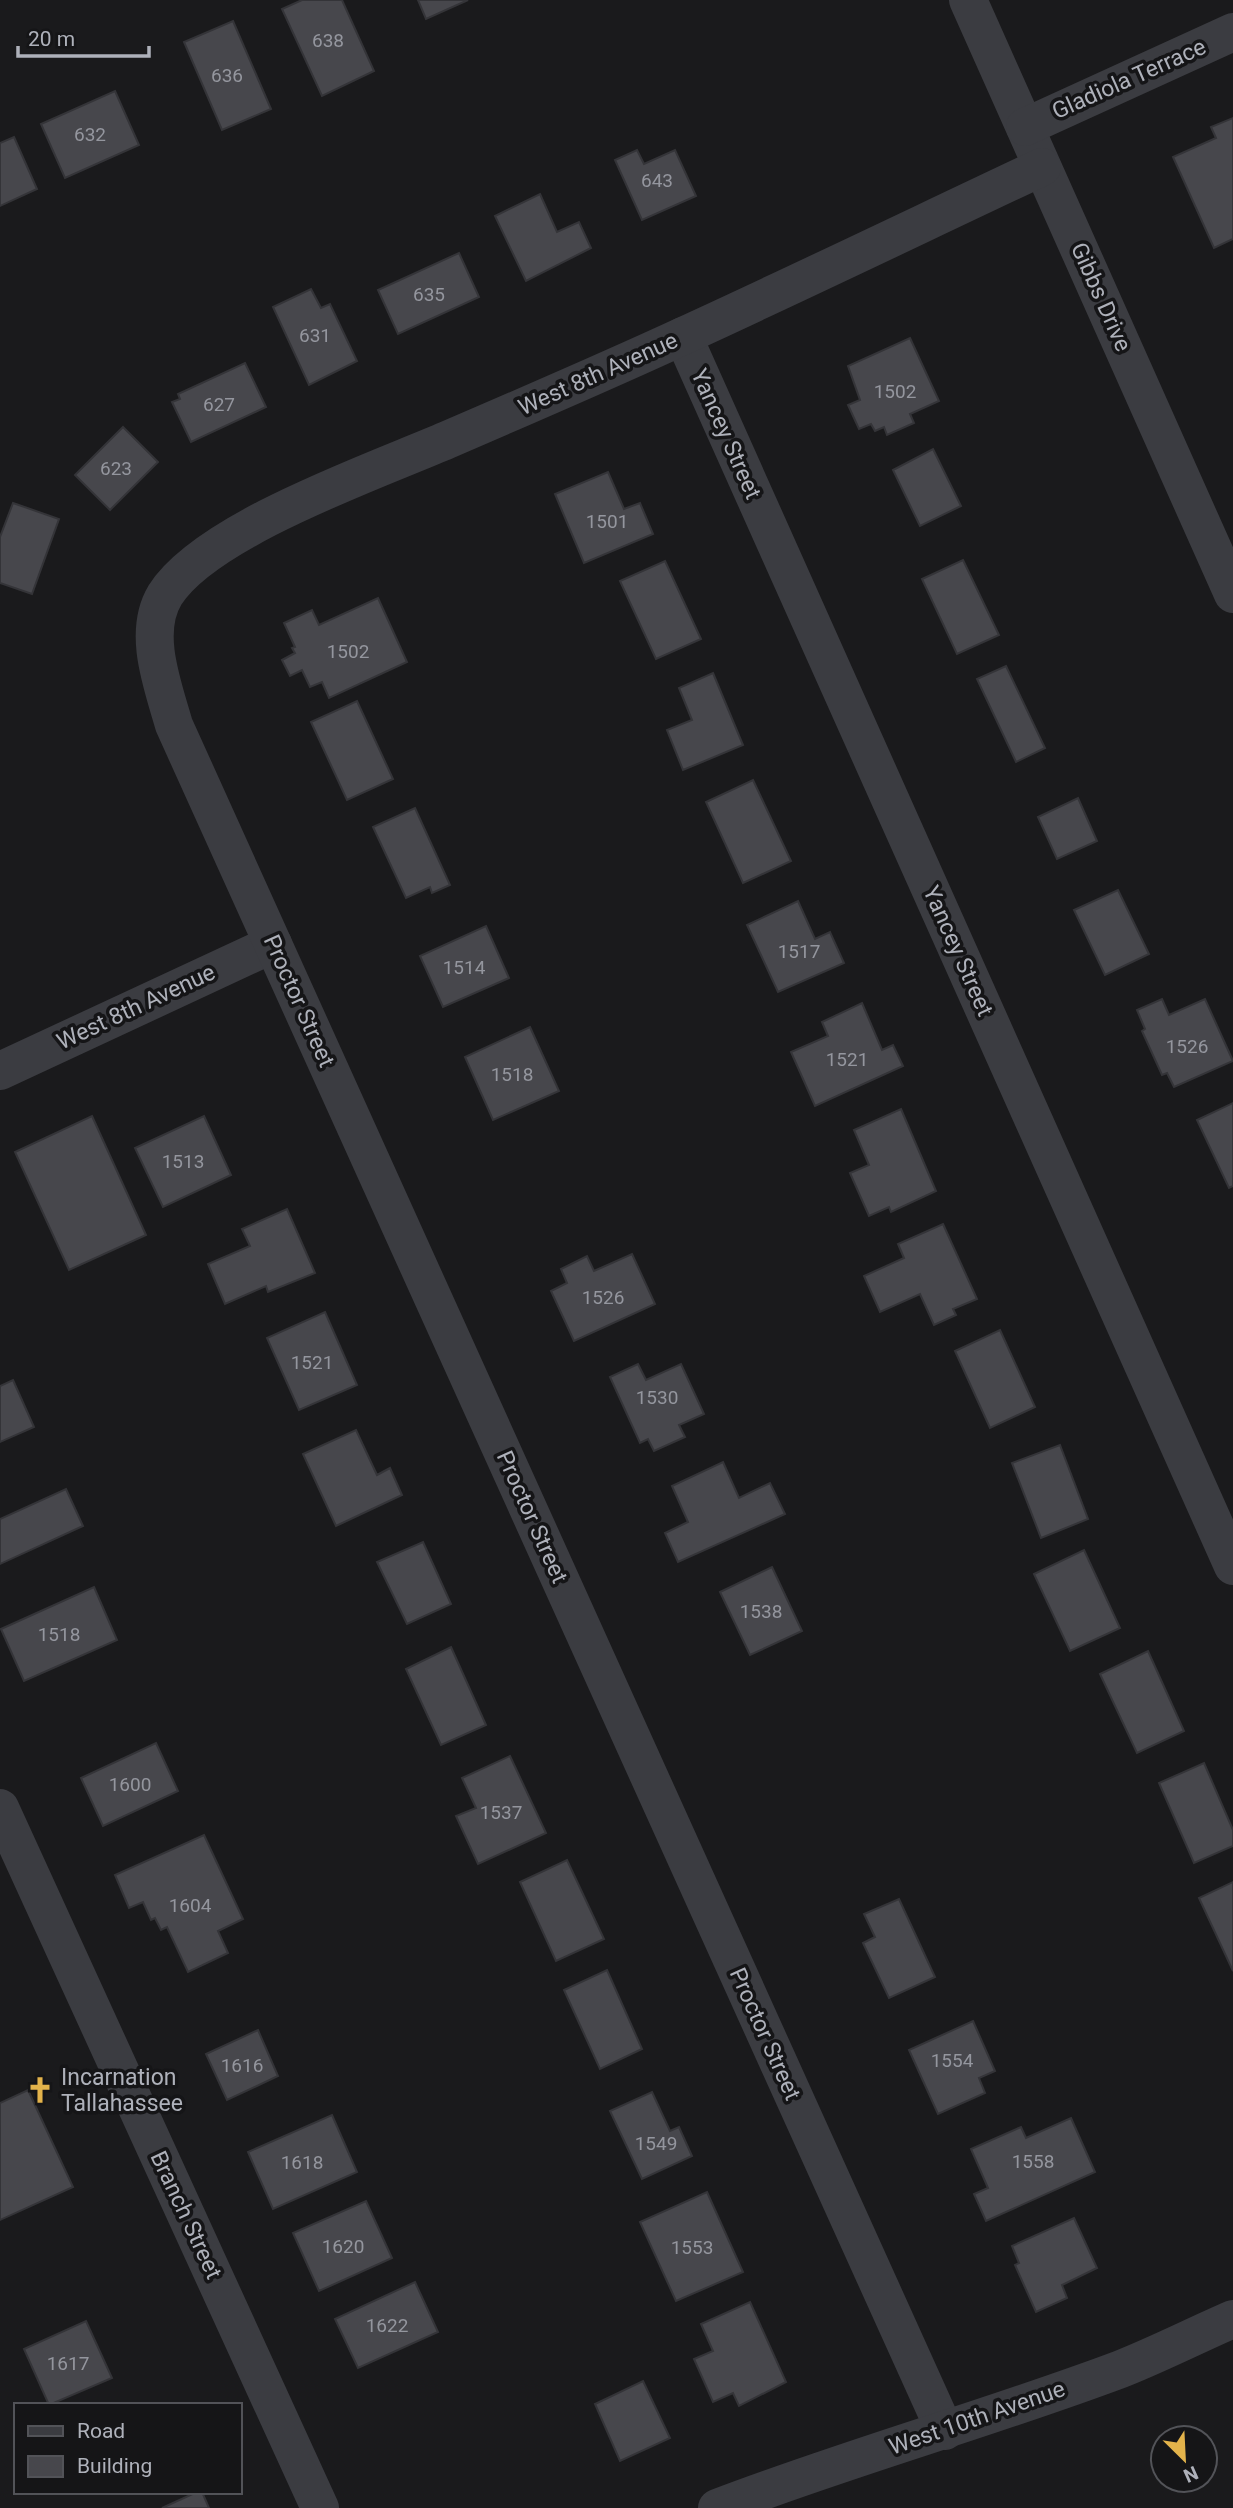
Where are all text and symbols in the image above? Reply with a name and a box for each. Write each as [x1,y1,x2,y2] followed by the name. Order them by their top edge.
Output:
[18,14,149,58] scale bar
[28,27,75,51] text: 20 m
[312,29,344,52] house number: 638
[1048,33,1210,125] street label: Gladiola Terrace
[211,64,243,87] house number: 636
[74,123,106,146] house number: 632
[641,169,673,192] house number: 643
[1065,238,1137,356] street label: Gibbs Drive
[413,283,445,306] house number: 635
[299,324,331,347] house number: 631
[514,327,682,421] street label: West 8th Avenue
[685,365,767,503] street label: Yancey Street
[874,380,916,403] house number: 1502
[203,393,235,416] house number: 627
[100,457,132,480] house number: 623
[586,510,628,533] house number: 1501
[327,640,369,663] house number: 1502
[917,882,999,1020] street label: Yancey Street
[258,931,340,1071] street label: Proctor Street
[778,940,820,963] house number: 1517
[443,956,486,979] house number: 1514
[53,959,219,1055] street label: West 8th Avenue
[1166,1035,1208,1058] house number: 1526
[826,1048,868,1071] house number: 1521
[491,1063,533,1086] house number: 1518
[162,1150,204,1173] house number: 1513
[582,1286,624,1309] house number: 1526
[291,1351,333,1374] house number: 1521
[636,1386,678,1409] house number: 1530
[491,1447,573,1587] street label: Proctor Street
[740,1600,782,1623] house number: 1538
[38,1623,80,1646] house number: 1518
[109,1773,151,1796] house number: 1600
[480,1801,522,1824] house number: 1537
[169,1894,212,1917] house number: 1604
[724,1964,806,2104] street label: Proctor Street
[931,2049,974,2072] house number: 1554
[221,2054,263,2077] house number: 1616
[61,2064,183,2117] place label: Incarnation Tallahassee
[25,2075,55,2105] church icon: Incarnation Tallahassee
[635,2132,677,2155] house number: 1549
[145,2147,227,2283] street label: Branch Street
[1012,2150,1054,2173] house number: 1558
[281,2151,323,2174] house number: 1618
[322,2235,364,2258] house number: 1620
[671,2236,713,2259] house number: 1553
[366,2314,408,2337] house number: 1622
[47,2352,89,2375] house number: 1617
[885,2375,1069,2461] street label: West 10th Avenue
[14,2403,242,2494] legend
[77,2419,125,2443] text: Road
[1149,2424,1219,2494] north arrow
[77,2454,152,2478] text: Building
[1180,2461,1202,2487] text: N

